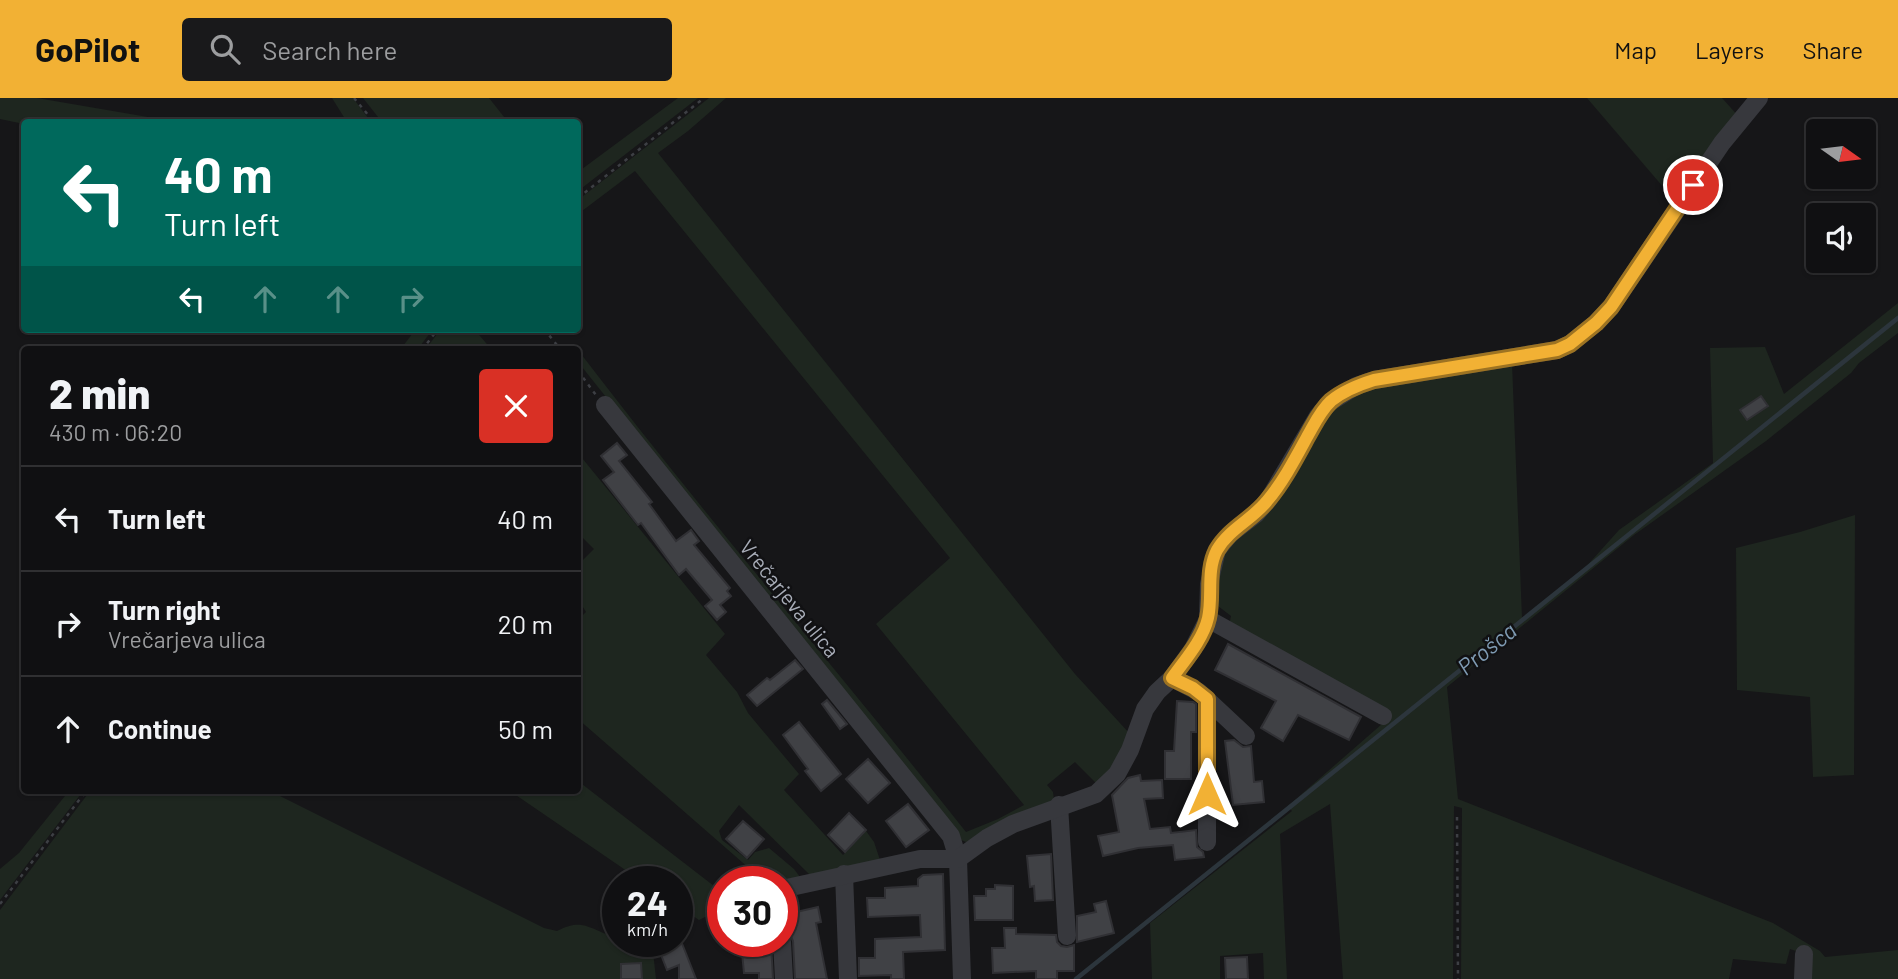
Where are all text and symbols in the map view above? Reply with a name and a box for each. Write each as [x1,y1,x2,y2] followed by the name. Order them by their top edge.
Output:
[182,18,672,81] search box
[35,29,140,69] text: GoPilot
[206,30,244,68] icon: search
[262,34,397,65] text: Search here
[1614,35,1657,64] text: Map
[1695,35,1764,64] text: Layers
[1802,35,1863,64] text: Share
[1806,119,1876,189] north arrow
[1806,119,1876,273] map controls
[164,144,272,203] text: 40 m
[49,147,140,238] icon: left
[1663,155,1723,215] pin
[1674,166,1712,204] icon: arrive
[1806,203,1876,273] button: sound
[164,204,281,242] text: Turn left
[173,280,211,318] icon: left
[246,280,284,318] icon: ahead
[319,280,357,318] icon: ahead
[392,280,430,318] icon: right
[49,367,150,417] text: 2 min
[479,369,553,443] button: close
[49,418,182,446] text: 430 m · 06:20
[49,500,87,538] icon: left
[108,503,206,534] text: Turn left
[497,503,553,534] text: 40 m
[735,534,845,662] street label: Vrečarjeva ulica
[108,594,221,625] text: Turn right
[49,605,87,643] icon: right
[498,608,553,639] text: 20 m
[1451,616,1522,680] water label: Prošca
[108,625,266,653] text: Vrečarjeva ulica
[49,710,87,748] icon: ahead
[108,713,212,744] text: Continue
[498,713,553,744] text: 50 m
[1170,757,1244,831] position arrow
[707,866,798,957] speed limit sign: 30
[627,881,668,923] text: 24
[627,918,668,940] text: km/h

